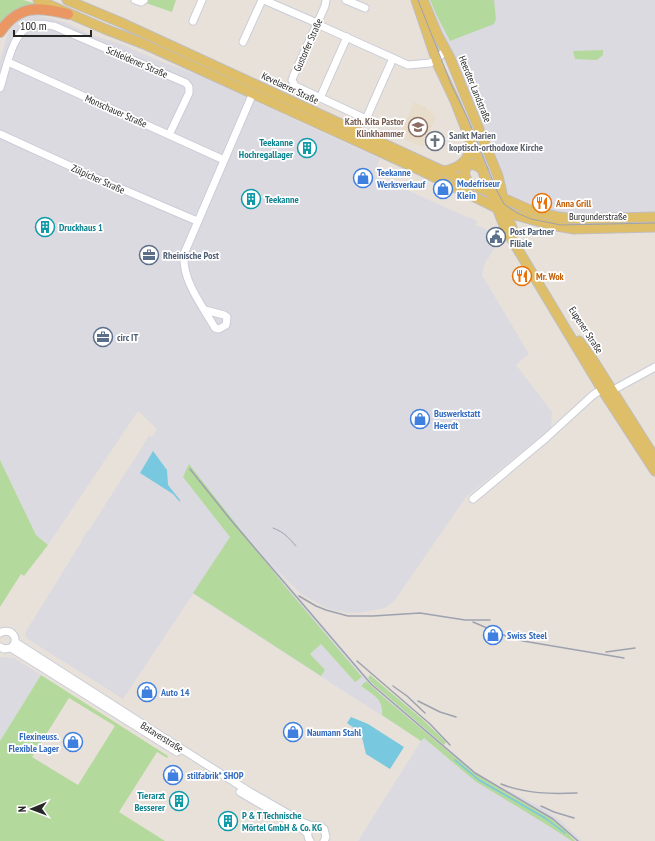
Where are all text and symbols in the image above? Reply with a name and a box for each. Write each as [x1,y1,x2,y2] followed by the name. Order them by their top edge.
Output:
[14,12,91,38] scale bar
[291,16,325,74] street label: Gustorfer Straße
[20,18,47,33] text: 100 m
[104,43,170,81] street label: Schleidener Straße
[456,54,494,124] street label: Heerdter Landstraße
[259,69,321,107] street label: Kevelaerer Straße
[83,92,149,130] street label: Monschauer Straße
[345,115,404,140] place label: Kath. Kita Pastor Klinkhammer
[407,116,429,138] school or university icon: Kath. Kita Pastor Klinkhammer
[449,129,543,154] place label: Sankt Marien koptisch-orthodoxe Kirche
[424,130,446,152] church icon: Sankt Marien koptisch-orthodoxe Kirche
[239,136,293,161] place label: Teekanne Hochregallager
[296,137,318,159] building icon: Teekanne Hochregallager
[69,161,127,197] street label: Zülpicher Straße
[376,166,426,191] place label: Teekanne Werksverkauf
[352,167,374,189] shop icon: Teekanne Werksverkauf
[457,177,500,202] place label: Modefriseur Klein
[432,178,454,200] shop icon: Modefriseur Klein
[240,188,262,210] building icon: Teekanne
[531,192,553,214] restaurant icon: Anna Grill
[265,193,299,206] place label: Teekanne
[555,197,592,210] place label: Anna Grill
[569,210,627,223] street label: Burgunderstraße
[34,216,56,238] building icon: Druckhaus 1
[59,221,103,234] place label: Druckhaus 1
[510,225,554,250] place label: Post Partner Filiale
[485,226,507,248] public building icon: Post Partner Filiale
[138,244,160,266] office icon: Rheinische Post
[163,249,219,262] place label: Rheinische Post
[511,265,533,287] restaurant icon: Mr. Wok
[536,270,565,283] place label: Mr. Wok
[566,304,606,356] street label: Eupener Straße
[92,326,114,348] office icon: circ IT
[117,331,138,344] place label: circ IT
[434,407,480,432] place label: Buswerkstatt Heerdt
[409,408,431,430] shop icon: Buswerkstatt Heerdt
[482,624,504,646] shop icon: Swiss Steel
[507,629,548,642] place label: Swiss Steel
[136,681,158,703] shop icon: Auto 14
[160,686,190,699] place label: Auto 14
[138,719,186,755] street label: Bataverstraße
[282,721,304,743] shop icon: Naumann Stahl
[307,726,362,739] place label: Naumann Stahl
[8,730,59,755] place label: Flexineuss. Flexible Lager
[62,731,84,753] shop icon: Flexineuss. Flexible Lager
[162,764,184,786] shop icon: stilfabrik* SHOP
[187,769,244,782] place label: stilfabrik* SHOP
[12,789,52,829] north arrow
[134,789,165,814] place label: Tierarzt Besserer
[168,790,190,812] building icon: Tierarzt Besserer
[15,806,29,812] text: N
[242,809,322,834] place label: P & T Technische Mörtel GmbH & Co. KG
[217,810,239,832] building icon: P & T Technische Mörtel GmbH & Co. KG

